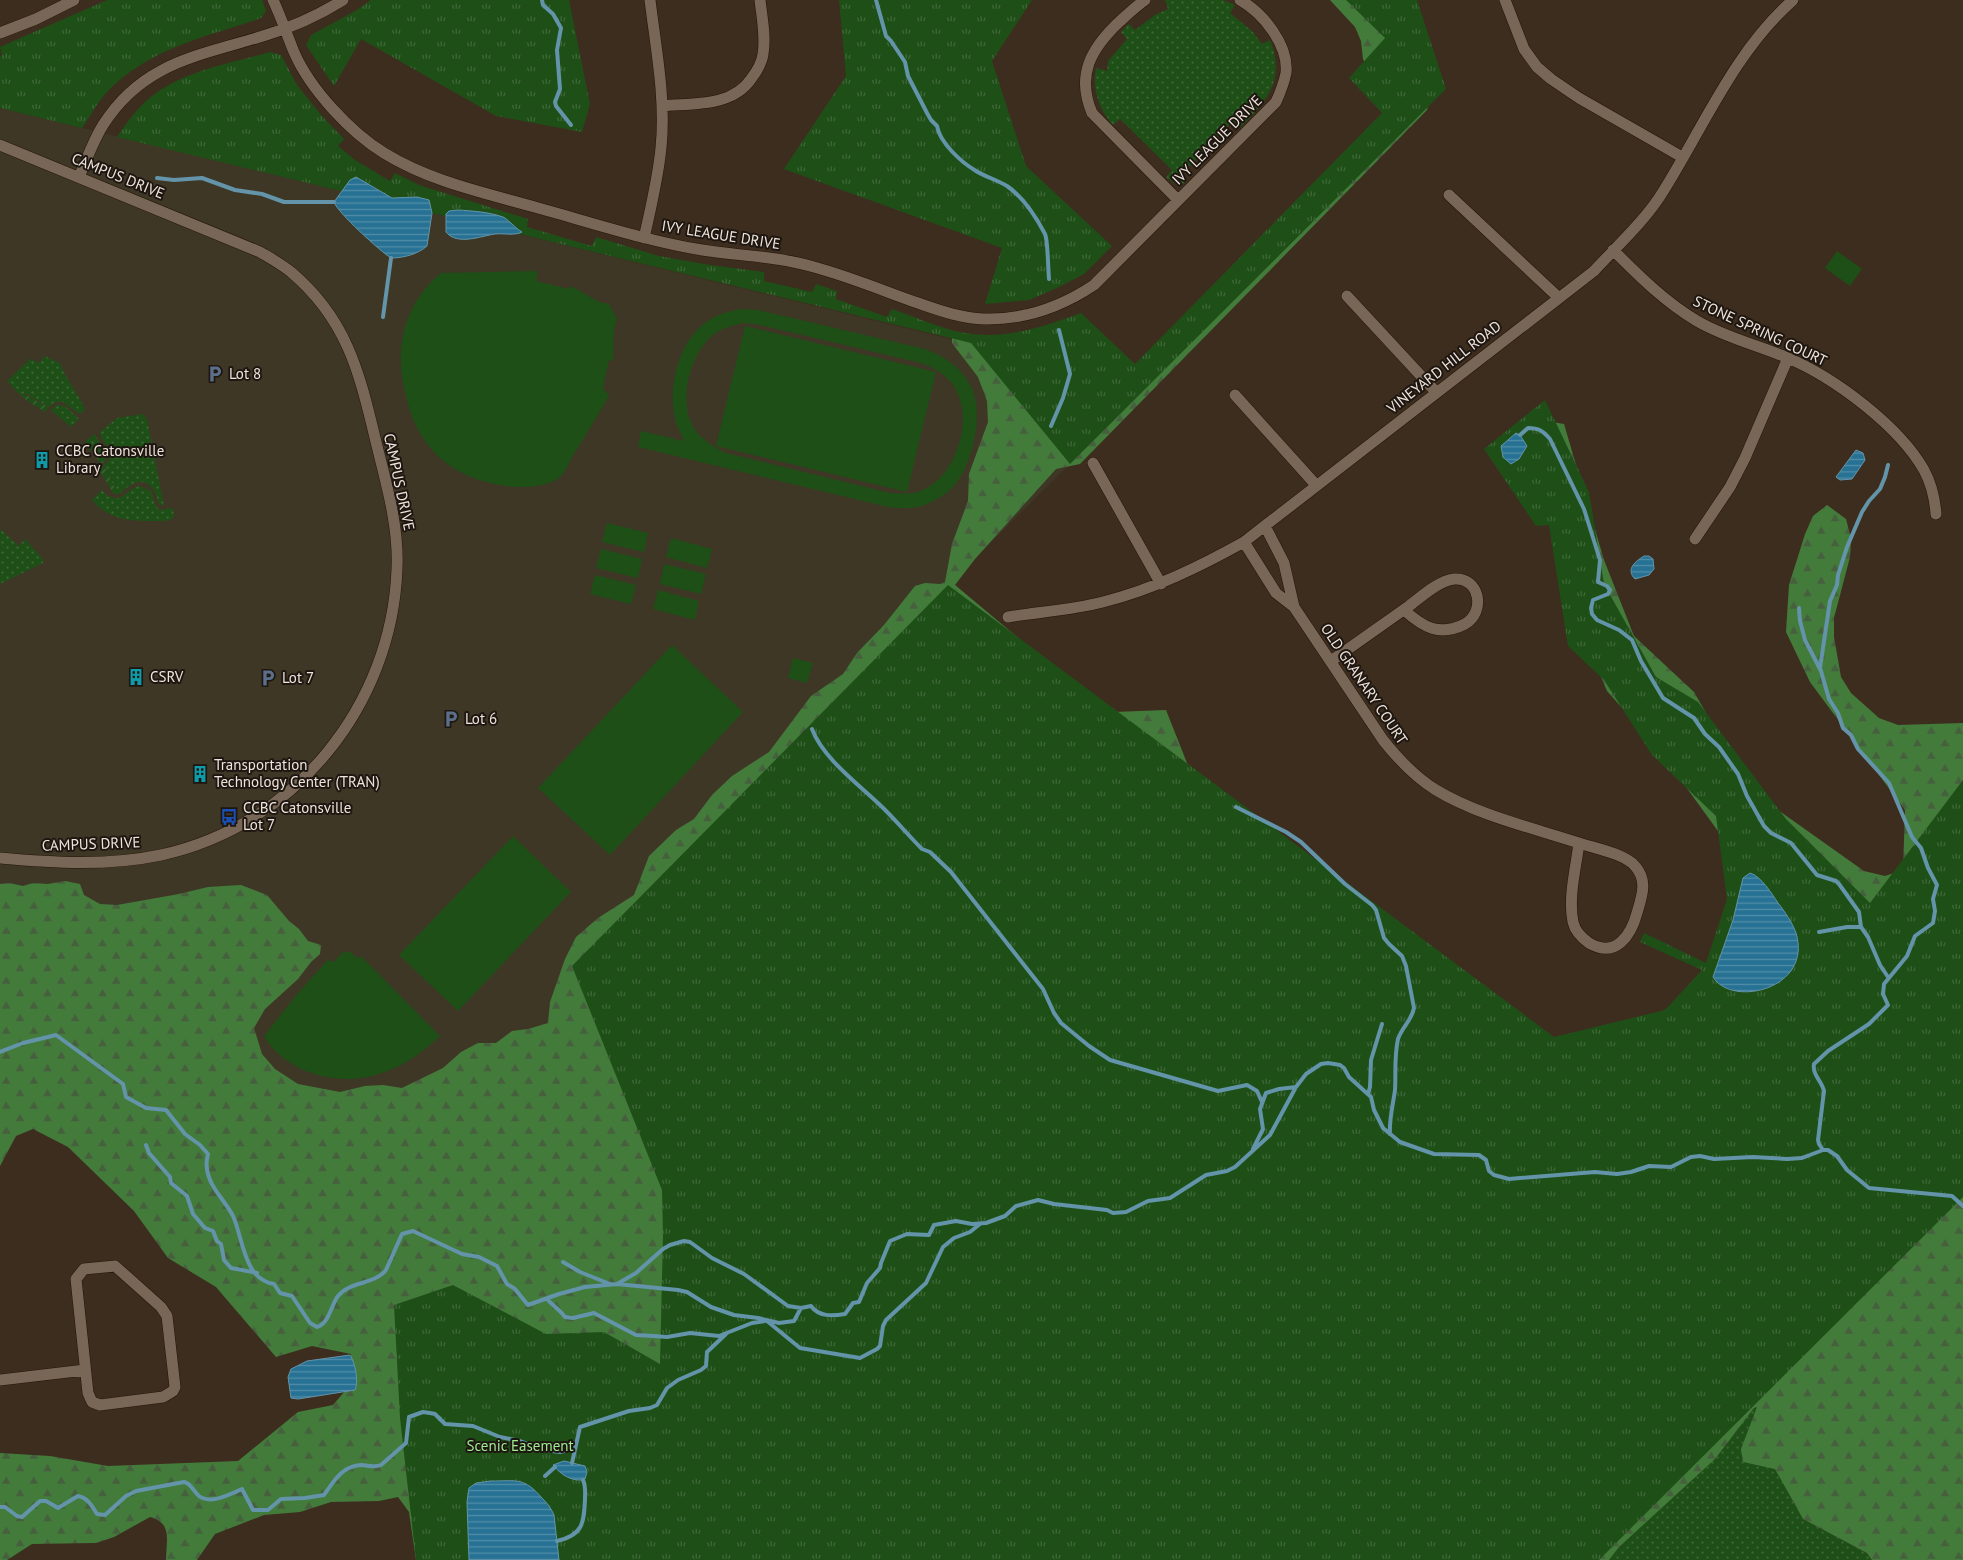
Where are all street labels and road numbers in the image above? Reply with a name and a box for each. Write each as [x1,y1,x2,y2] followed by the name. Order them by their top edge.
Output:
[1168,91,1266,189] street label: IVY LEAGUE DRIVE
[69,148,167,203] street label: CAMPUS DRIVE
[660,216,782,253] street label: IVY LEAGUE DRIVE
[1690,291,1831,370] street label: STONE SPRING COURT
[1382,316,1505,418] street label: VINEYARD HILL ROAD
[380,432,419,532] street label: CAMPUS DRIVE
[1317,620,1412,748] street label: OLD GRANARY COURT
[41,832,141,855] street label: CAMPUS DRIVE

